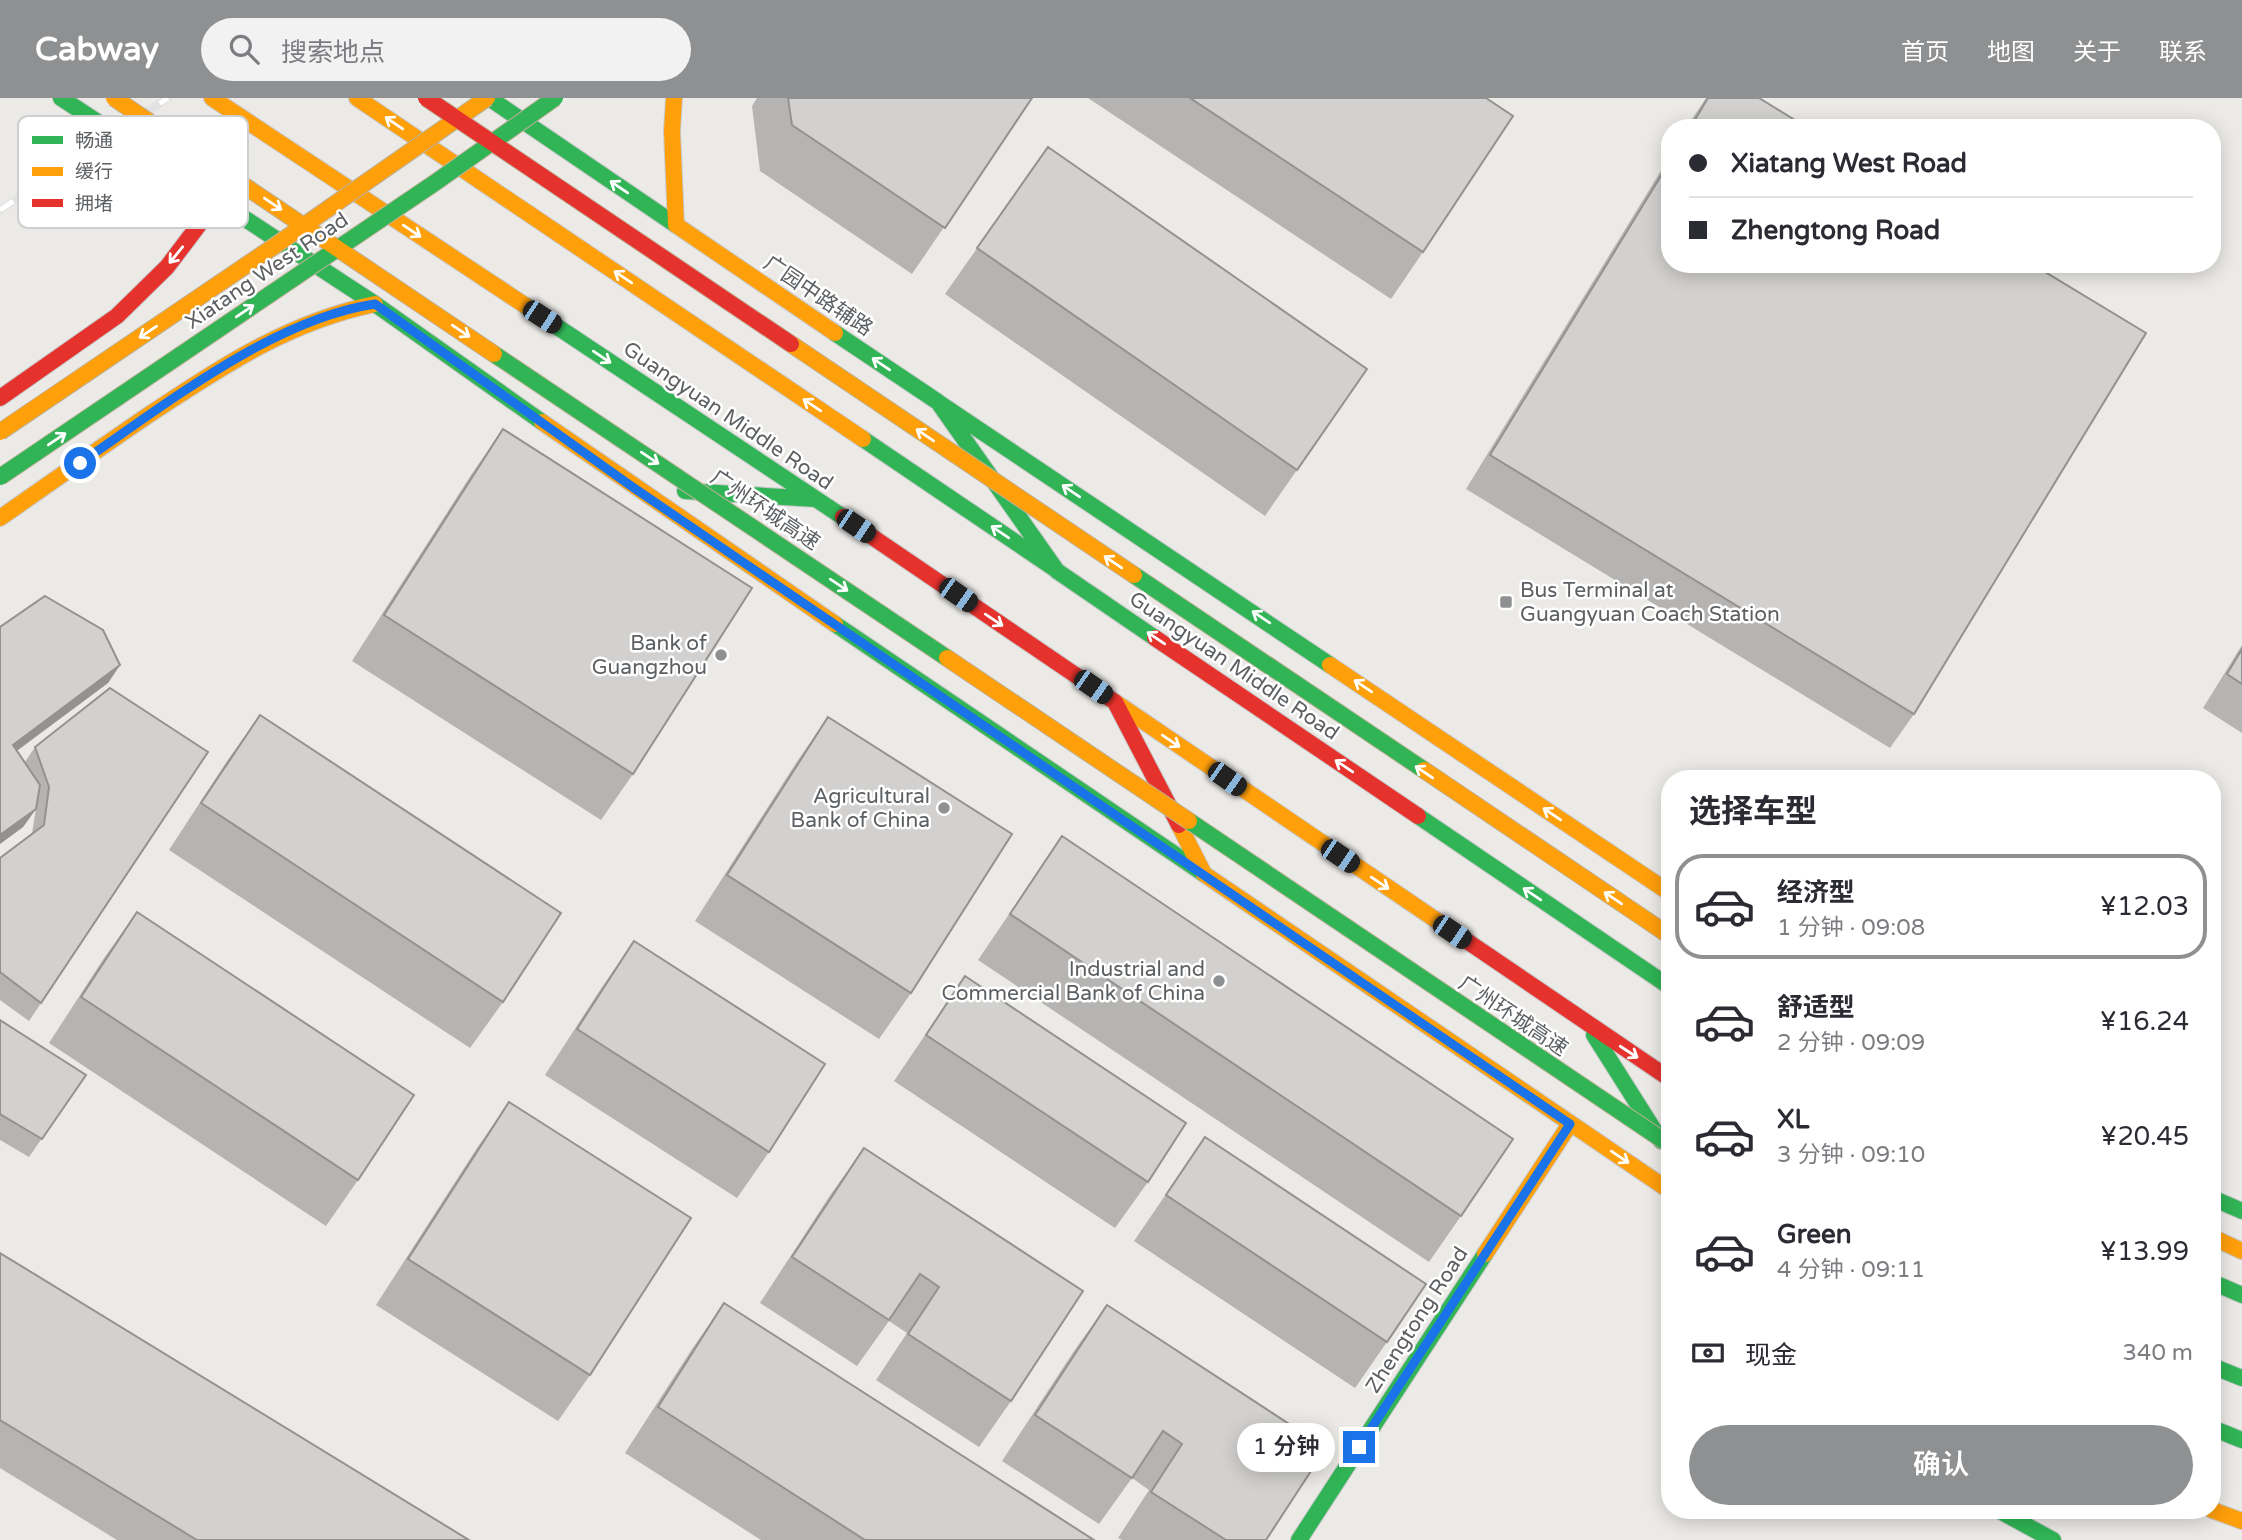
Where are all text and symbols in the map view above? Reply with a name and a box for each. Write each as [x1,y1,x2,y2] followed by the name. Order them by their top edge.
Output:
[201,18,691,81] search box
[35,30,159,69] text: Cabway
[225,30,263,68] icon: search
[281,37,385,68] text: 搜索地点
[1901,38,1949,67] text: 首页
[1987,38,2035,67] text: 地图
[2073,38,2121,67] text: 关于
[2159,38,2207,67] text: 联系
[18,116,248,228] legend
[385,116,404,130] one-way arrow
[75,130,113,152] text: 畅通
[1731,148,1967,179] text: Xiatang West Road
[75,161,113,183] text: 缓行
[610,180,629,194] one-way arrow
[75,193,113,215] text: 拥堵
[262,198,282,212] one-way arrow
[181,207,353,335] street label: Xiatang West Road
[1731,215,1940,246] text: Zhengtong Road
[402,224,421,238] one-way arrow
[169,246,184,264] one-way arrow
[759,250,877,342] street label: 广园中路辅路
[614,270,633,285] one-way arrow
[519,297,566,337] car
[235,304,254,318] one-way arrow
[451,324,471,338] one-way arrow
[139,325,159,339] one-way arrow
[618,336,838,496] street label: Guangyuan Middle Road
[591,350,611,364] one-way arrow
[872,357,891,371] one-way arrow
[803,398,822,412] one-way arrow
[916,427,935,442] one-way arrow
[46,432,66,446] one-way arrow
[64,447,96,479] route start
[640,451,660,465] one-way arrow
[706,464,824,556] street label: 广州环城高速
[1062,484,1082,498] one-way arrow
[833,506,880,546] car
[991,525,1010,540] one-way arrow
[1104,555,1124,569] one-way arrow
[935,574,982,616] car
[829,578,848,592] one-way arrow
[1520,578,1780,627] place label: Bus Terminal at Guangyuan Coach Station
[1124,586,1344,746] street label: Guangyuan Middle Road
[1498,594,1514,610] marker: Bus Terminal at Guangyuan Coach Station
[1252,610,1271,624] one-way arrow
[984,612,1003,627] one-way arrow
[592,631,707,680] place label: Bank of Guangzhou
[1147,631,1166,645] one-way arrow
[713,647,729,663] marker: Bank of Guangzhou
[1070,666,1117,708] car
[1354,679,1374,693] one-way arrow
[1161,734,1181,748] one-way arrow
[1204,758,1251,800] car
[1335,759,1354,773] one-way arrow
[1414,765,1434,779] one-way arrow
[791,784,930,833] place label: Agricultural Bank of China
[1689,793,1817,831] text: 选择车型
[936,800,952,816] marker: Agricultural Bank of China
[1543,807,1562,821] one-way arrow
[1317,836,1364,876] car
[1693,875,1756,938] icon: car
[1369,876,1389,890] one-way arrow
[1777,877,1855,908] text: 经济型
[1523,887,1542,901] one-way arrow
[1604,891,1623,905] one-way arrow
[2100,891,2189,922] text: ¥12.03
[1429,912,1476,952] car
[1777,914,1925,942] text: 1 分钟 · 09:08
[941,957,1205,1006] place label: Industrial and Commercial Bank of China
[1454,970,1572,1062] street label: 广州环城高速
[1211,973,1227,989] marker: Industrial and Commercial Bank of China
[1693,990,1756,1053] icon: car
[1777,992,1855,1023] text: 舒适型
[2100,1006,2189,1037] text: ¥16.24
[1777,1029,1925,1057] text: 2 分钟 · 09:09
[1618,1045,1638,1059] one-way arrow
[1777,1104,1809,1135] text: XL
[1693,1105,1756,1168] icon: car
[2100,1121,2189,1152] text: ¥20.45
[1777,1141,1925,1169] text: 3 分钟 · 09:10
[1610,1150,1629,1164] one-way arrow
[1777,1219,1852,1250] text: Green
[1693,1220,1756,1283] icon: car
[2100,1236,2189,1267] text: ¥13.99
[1360,1242,1474,1398] street label: Zhengtong Road
[1777,1256,1925,1284] text: 4 分钟 · 09:11
[1689,1334,1727,1372] icon: cash
[2123,1339,2193,1367] text: 340 m
[1745,1340,1797,1371] text: 现金
[1236,1422,1334,1472] callout: 1 分钟
[1689,1425,2193,1505] button: 确认
[1343,1431,1375,1463] route end
[1253,1433,1319,1461] text: 1 分钟

